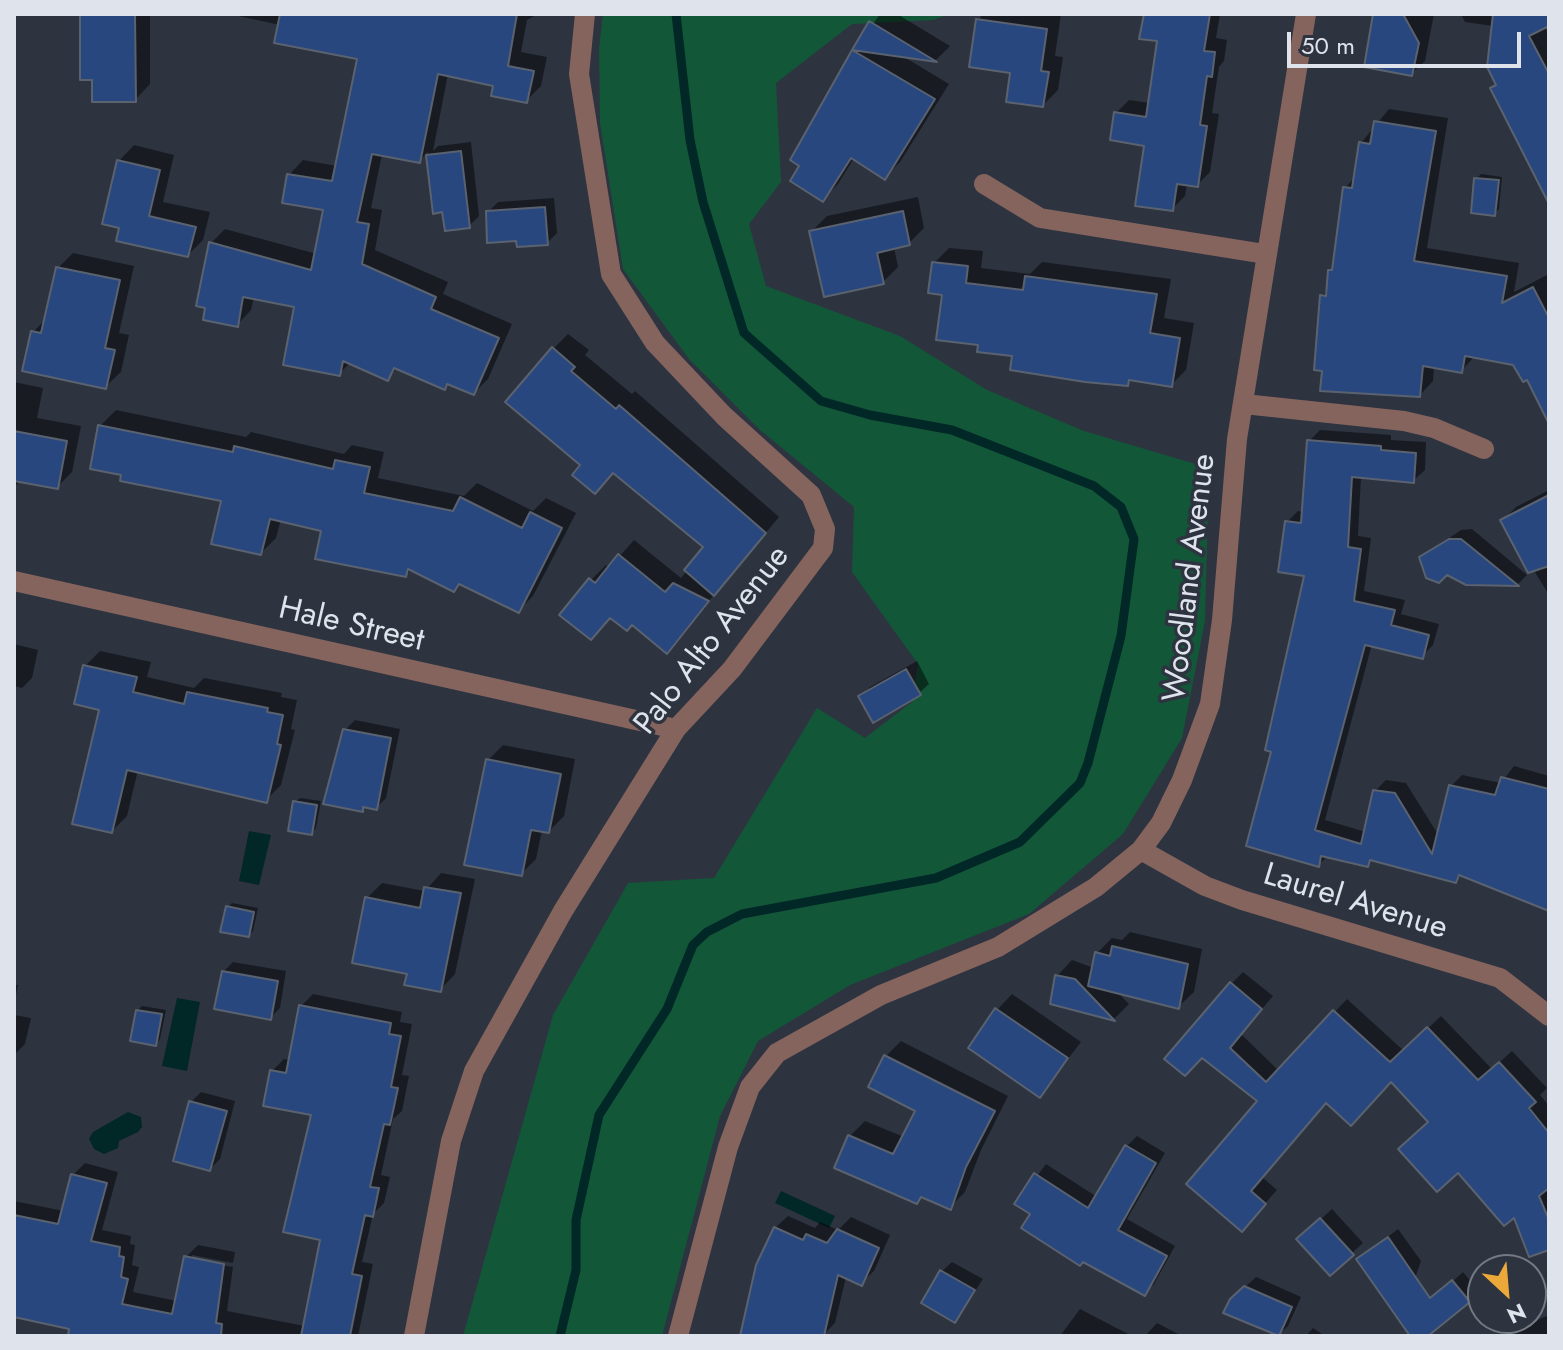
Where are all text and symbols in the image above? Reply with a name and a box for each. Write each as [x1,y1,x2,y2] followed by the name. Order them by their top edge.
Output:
[1291,16,1525,66] scale bar
[1301,28,1355,63] text: 50 m
[1157,452,1225,704] street label: Woodland Avenue
[627,539,799,743] street label: Palo Alto Avenue
[275,591,427,661] street label: Hale Street
[1258,857,1452,949] street label: Laurel Avenue
[1467,1254,1547,1334] north arrow
[1502,1296,1532,1332] text: N

